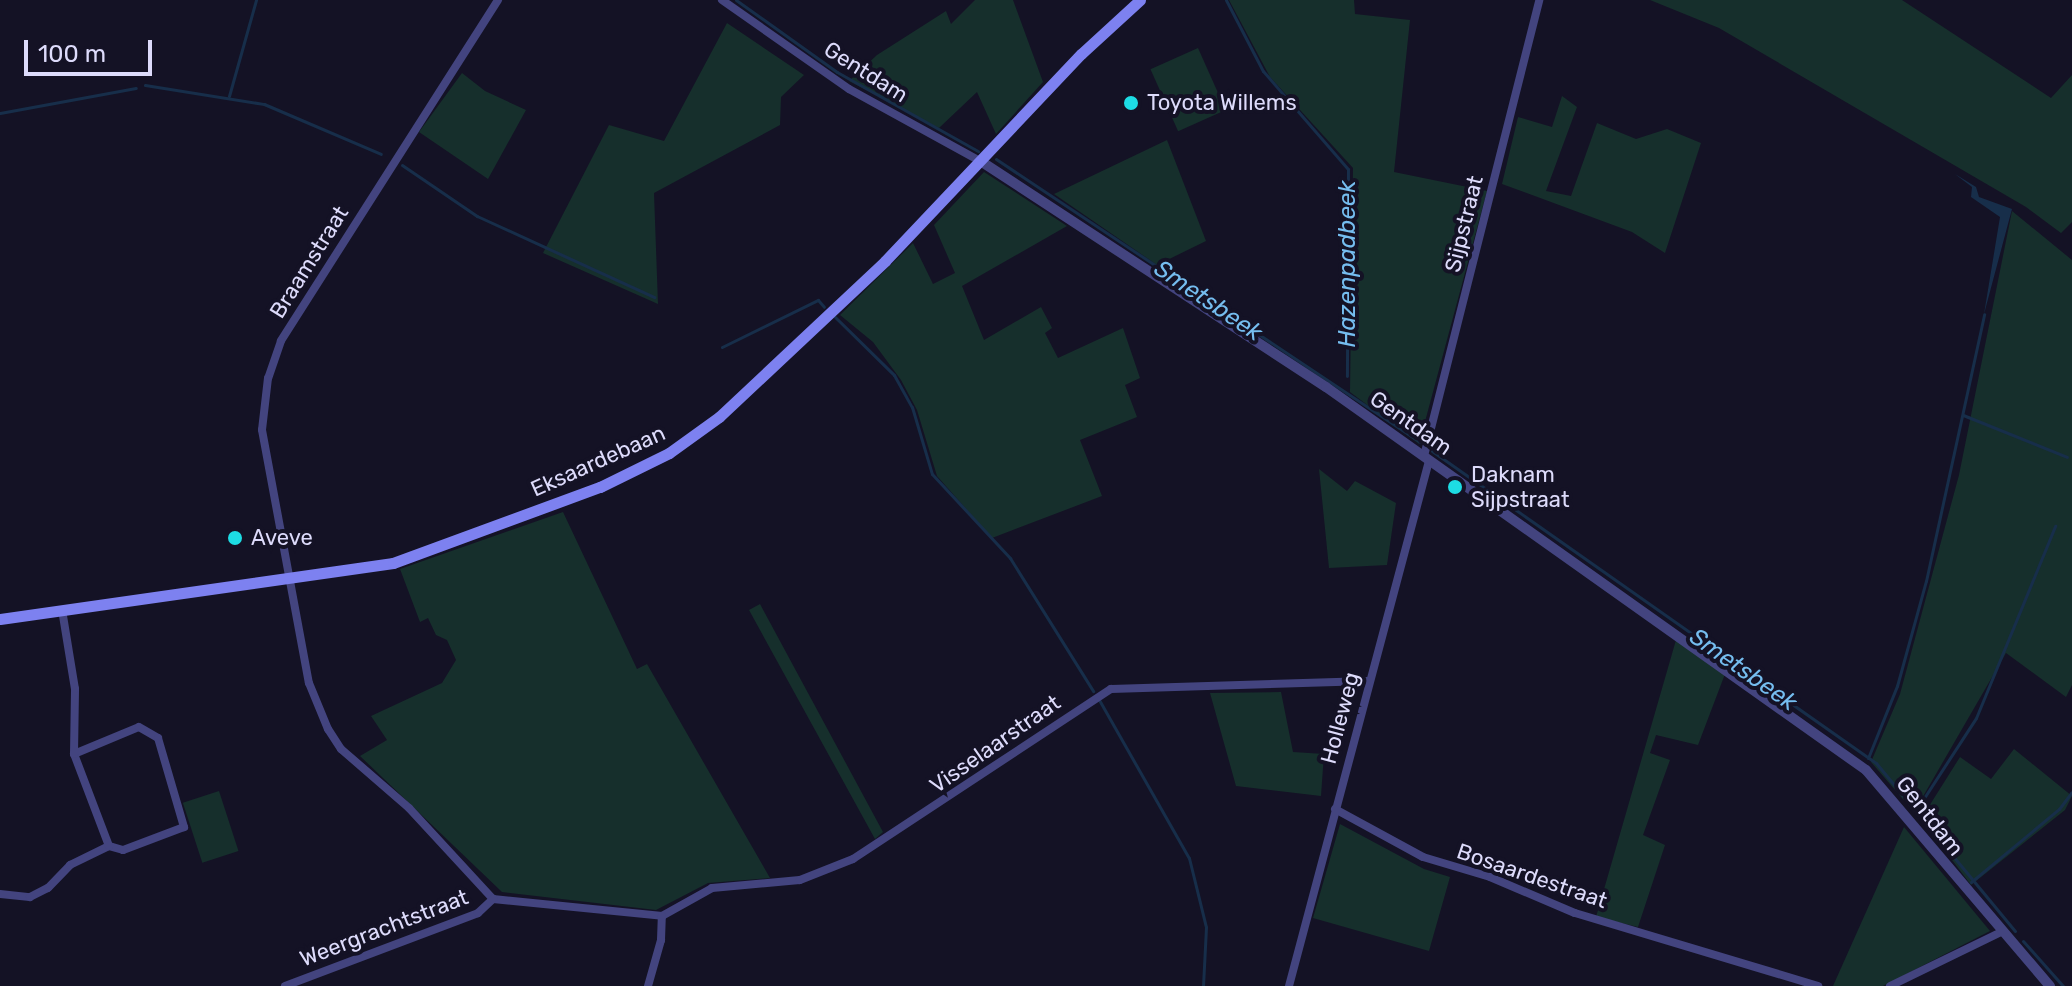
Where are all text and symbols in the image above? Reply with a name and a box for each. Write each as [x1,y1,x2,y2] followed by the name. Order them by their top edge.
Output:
[28,24,156,74] scale bar
[819,36,913,108] street label: Gentdam
[38,40,106,68] text: 100 m
[1147,90,1297,116] place label: Toyota Willems
[1122,94,1140,112] marker: Toyota Willems
[1439,173,1489,275] street label: Sijpstraat
[1334,180,1362,348] water label: Hazenpadbeek
[264,201,354,323] street label: Braamstraat
[1148,254,1268,348] water label: Smetsbeek
[1365,385,1457,461] street label: Gentdam
[527,420,669,502] street label: Eksaardebaan
[1471,461,1569,512] place label: Daknam Sijpstraat
[1446,478,1464,496] marker: Daknam Sijpstraat
[251,525,313,551] place label: Aveve
[226,529,244,547] marker: Aveve
[1684,623,1802,717] water label: Smetsbeek
[1315,669,1365,767] street label: Holleweg
[925,689,1065,799] street label: Visselaarstraat
[1891,771,1969,861] street label: Gentdam
[1453,838,1611,914] street label: Bosaardestraat
[296,884,472,972] street label: Weergrachtstraat

